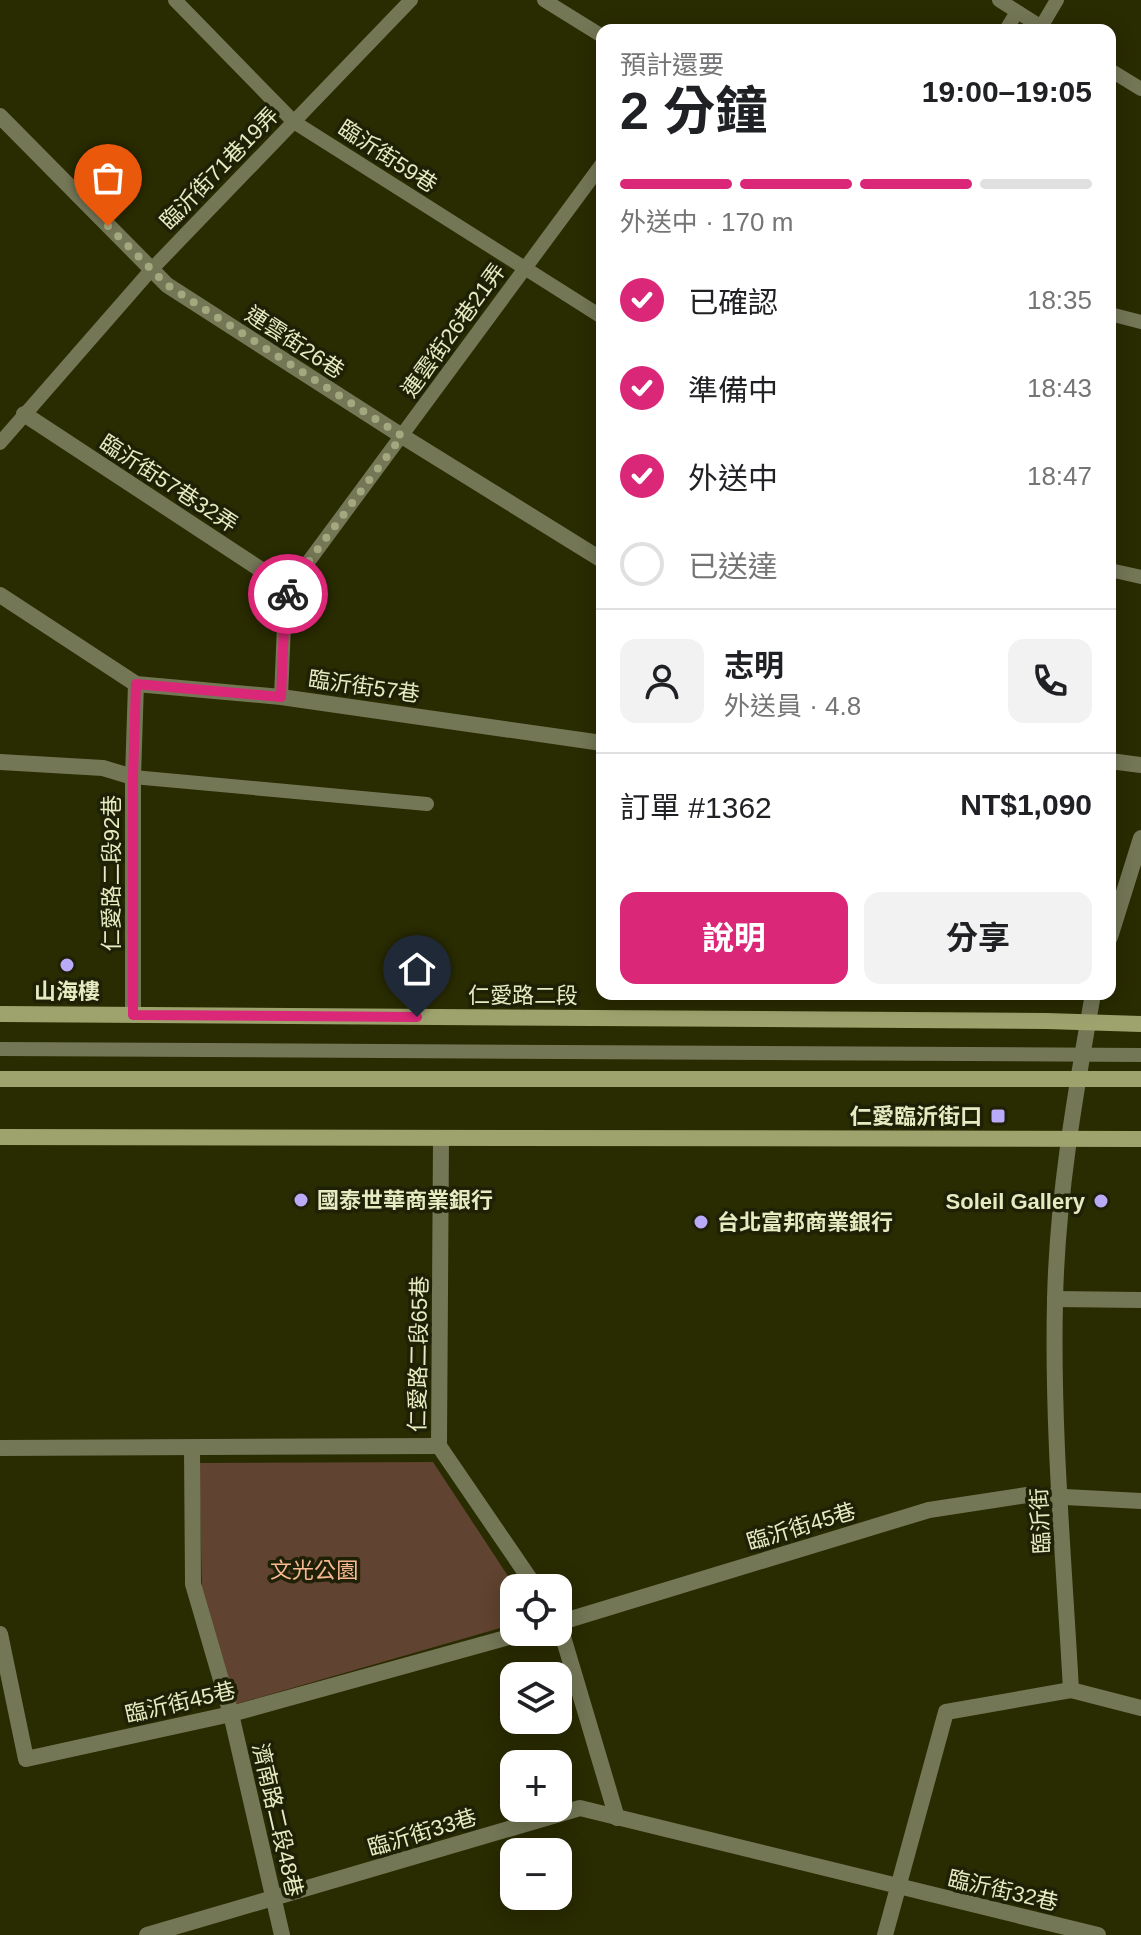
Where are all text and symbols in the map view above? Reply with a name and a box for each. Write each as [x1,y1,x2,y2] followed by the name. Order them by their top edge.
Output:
[620,50,724,80] text: 預計還要
[922,75,1092,108] text: 19:00–19:05
[620,82,767,140] text: 2 分鐘
[155,102,284,234] street label: 臨沂街71巷19弄
[334,115,442,198] street label: 臨沂街59巷
[74,144,142,226] pin
[86,156,130,200] icon: bag
[620,207,793,237] text: 外送中 · 170 m
[397,259,510,402] street label: 連雲街26巷21弄
[620,278,664,322] icon: check
[1027,285,1092,315] text: 18:35
[688,286,778,319] text: 已確認
[241,301,349,384] street label: 連雲街26巷
[620,366,664,410] icon: check
[1027,373,1092,403] text: 18:43
[688,374,778,407] text: 準備中
[95,430,242,537] street label: 臨沂街57巷32弄
[620,454,664,498] icon: check
[1027,461,1092,491] text: 18:47
[688,462,778,495] text: 外送中
[688,550,778,583] text: 已送達
[248,554,328,634] courier
[266,572,310,616] icon: bike
[620,639,704,723] button: person
[1008,639,1092,723] button: phone
[724,649,784,682] text: 志明
[306,666,421,707] street label: 臨沂街57巷
[724,691,861,721] text: 外送員 · 4.8
[960,788,1092,821] text: NT$1,090
[620,791,772,824] text: 訂單 #1362
[99,795,124,951] street label: 仁愛路二段92巷
[620,892,848,984] button: 說明
[864,892,1092,984] button: 分享
[383,935,451,1017] pin
[395,947,439,991] icon: home
[58,956,76,974] marker: 山海樓
[34,979,100,1004] place label: 山海樓
[468,983,578,1008] street label: 仁愛路二段
[850,1104,982,1129] place label: 仁愛臨沂街口
[989,1107,1007,1125] marker: 仁愛臨沂街口
[317,1188,493,1213] place label: 國泰世華商業銀行
[946,1189,1086,1214] place label: Soleil Gallery
[292,1191,310,1209] marker: 國泰世華商業銀行
[1092,1192,1110,1210] marker: Soleil Gallery
[717,1210,893,1235] place label: 台北富邦商業銀行
[692,1213,710,1231] marker: 台北富邦商業銀行
[405,1276,432,1432] street label: 仁愛路二段65巷
[1026,1487,1055,1555] street label: 臨沂街
[744,1498,859,1555] street label: 臨沂街45巷
[270,1558,358,1583] park label: 文光公園
[500,1574,572,1910] map controls
[500,1574,572,1646] button: locate
[500,1662,572,1734] button: layers
[122,1678,238,1727] street label: 臨沂街45巷
[248,1741,307,1899] street label: 濟南路二段48巷
[500,1750,572,1822] button: +
[365,1804,480,1861] street label: 臨沂街33巷
[500,1838,572,1910] button: −
[945,1866,1061,1915] street label: 臨沂街32巷

